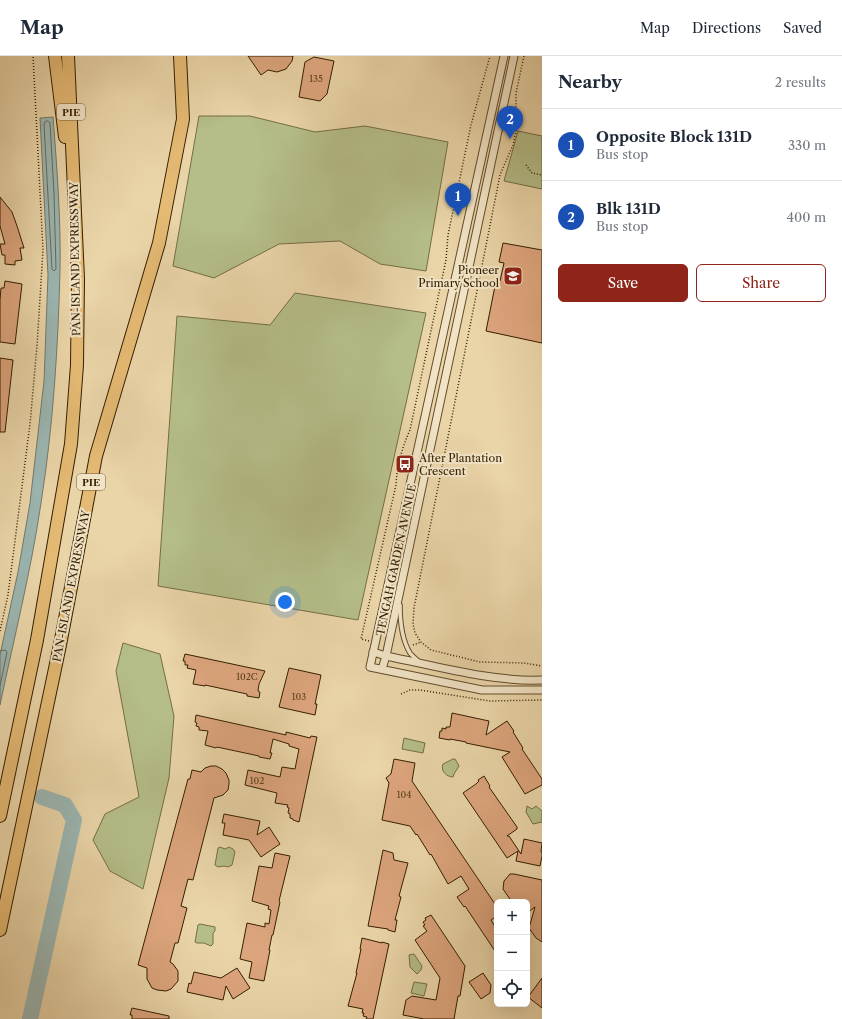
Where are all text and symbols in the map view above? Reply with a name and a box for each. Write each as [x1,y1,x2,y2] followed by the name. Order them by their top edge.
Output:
[20,16,64,39] text: Map
[640,19,670,37] text: Map
[692,19,761,37] text: Directions
[783,19,822,37] text: Saved
[558,72,622,92] text: Nearby
[309,73,323,84] house number: 135
[775,74,826,90] text: 2 results
[57,104,85,120] road number: PIE
[497,106,523,139] pin: 2
[596,127,752,146] text: Opposite Block 131D
[568,137,574,153] text: 1
[788,137,826,153] text: 330 m
[596,146,648,162] text: Bus stop
[67,181,83,336] street label: PAN-ISLAND EXPRESSWAY
[445,183,471,216] pin: 1
[596,199,661,218] text: Blk 131D
[567,209,575,225] text: 2
[786,209,826,225] text: 400 m
[596,218,648,234] text: Bus stop
[418,263,500,290] place label: Pioneer Primary School
[558,264,688,302] button: Save
[696,264,826,302] button: Share
[502,265,524,287] school or university icon: Pioneer Primary School
[418,451,502,478] place label: After Plantation Crescent
[394,453,416,475] bus stop icon: After Plantation Crescent
[77,474,105,490] road number: PIE
[373,482,419,637] street label: TENGAH GARDEN AVENUE
[49,509,93,663] street label: PAN-ISLAND EXPRESSWAY
[275,592,295,612] your location
[236,671,258,682] house number: 102C
[292,691,306,702] house number: 103
[250,775,264,786] house number: 102
[397,789,411,800] house number: 104
[494,899,530,1007] map controls
[494,899,530,935] button: +
[494,935,530,971] button: −
[494,971,530,1007] button: locate

